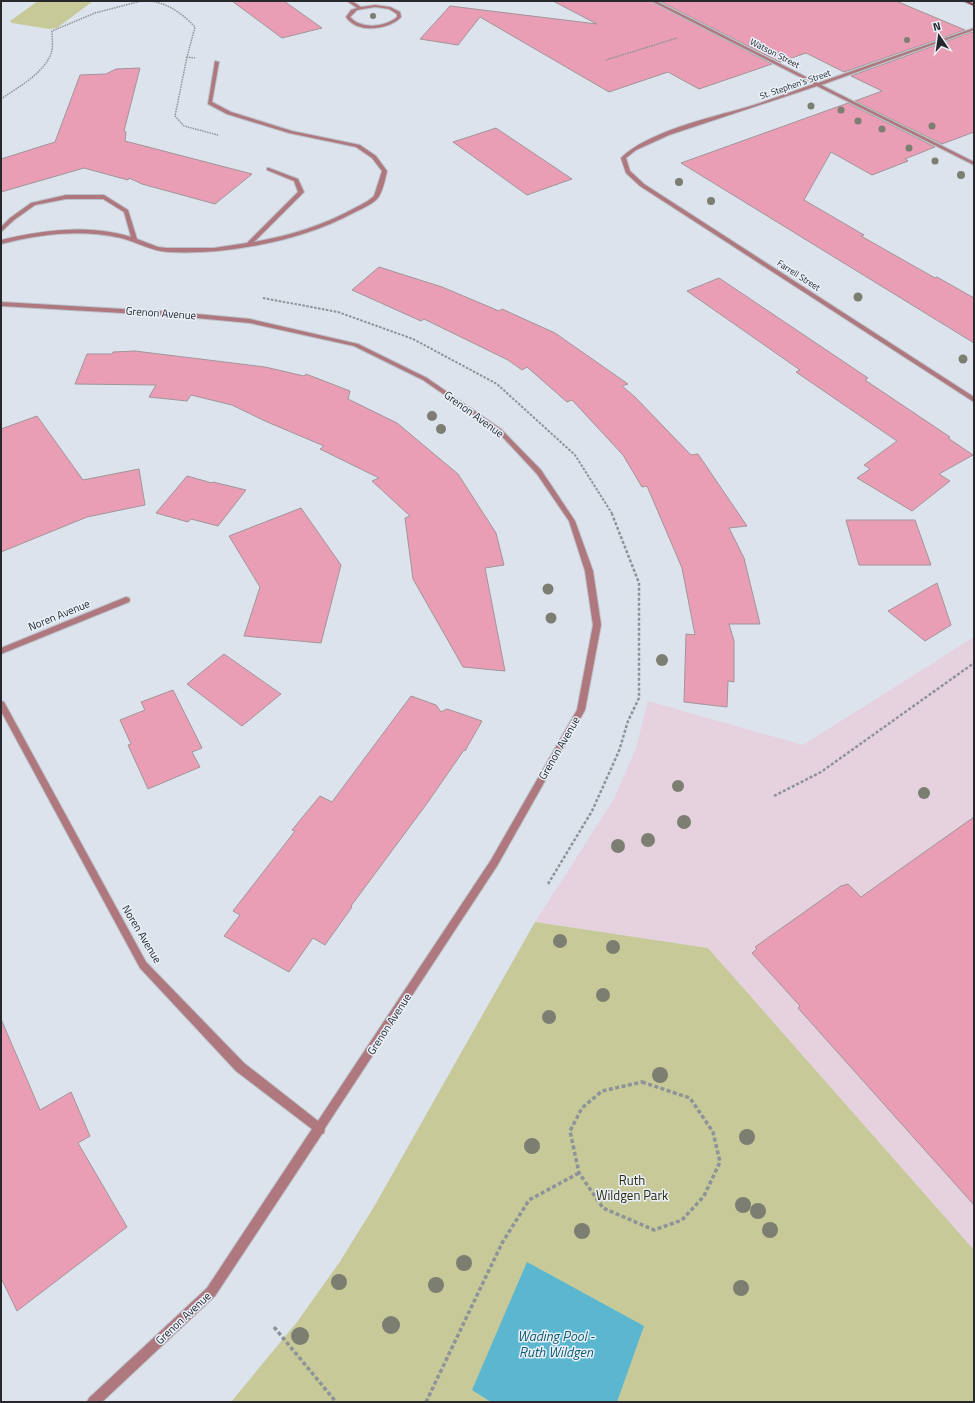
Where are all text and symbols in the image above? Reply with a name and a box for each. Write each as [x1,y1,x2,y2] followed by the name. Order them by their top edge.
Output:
[919,16,959,56] north arrow
[931,18,942,35] text: N
[748,35,803,72] street label: Watson Street
[758,65,833,102] street label: St. Stephen's Street
[775,256,824,294] street label: Farrell Street
[125,303,197,323] street label: Grenon Avenue
[441,387,508,441] street label: Grenon Avenue
[26,595,93,635] street label: Noren Avenue
[534,713,584,783] street label: Grenon Avenue
[118,902,166,966] street label: Noren Avenue
[363,990,415,1058] street label: Grenon Avenue
[596,1170,668,1205] park label: Ruth Wildgen Park
[152,1288,215,1348] street label: Grenon Avenue
[517,1325,596,1362] water label: Wading Pool - Ruth Wildgen

